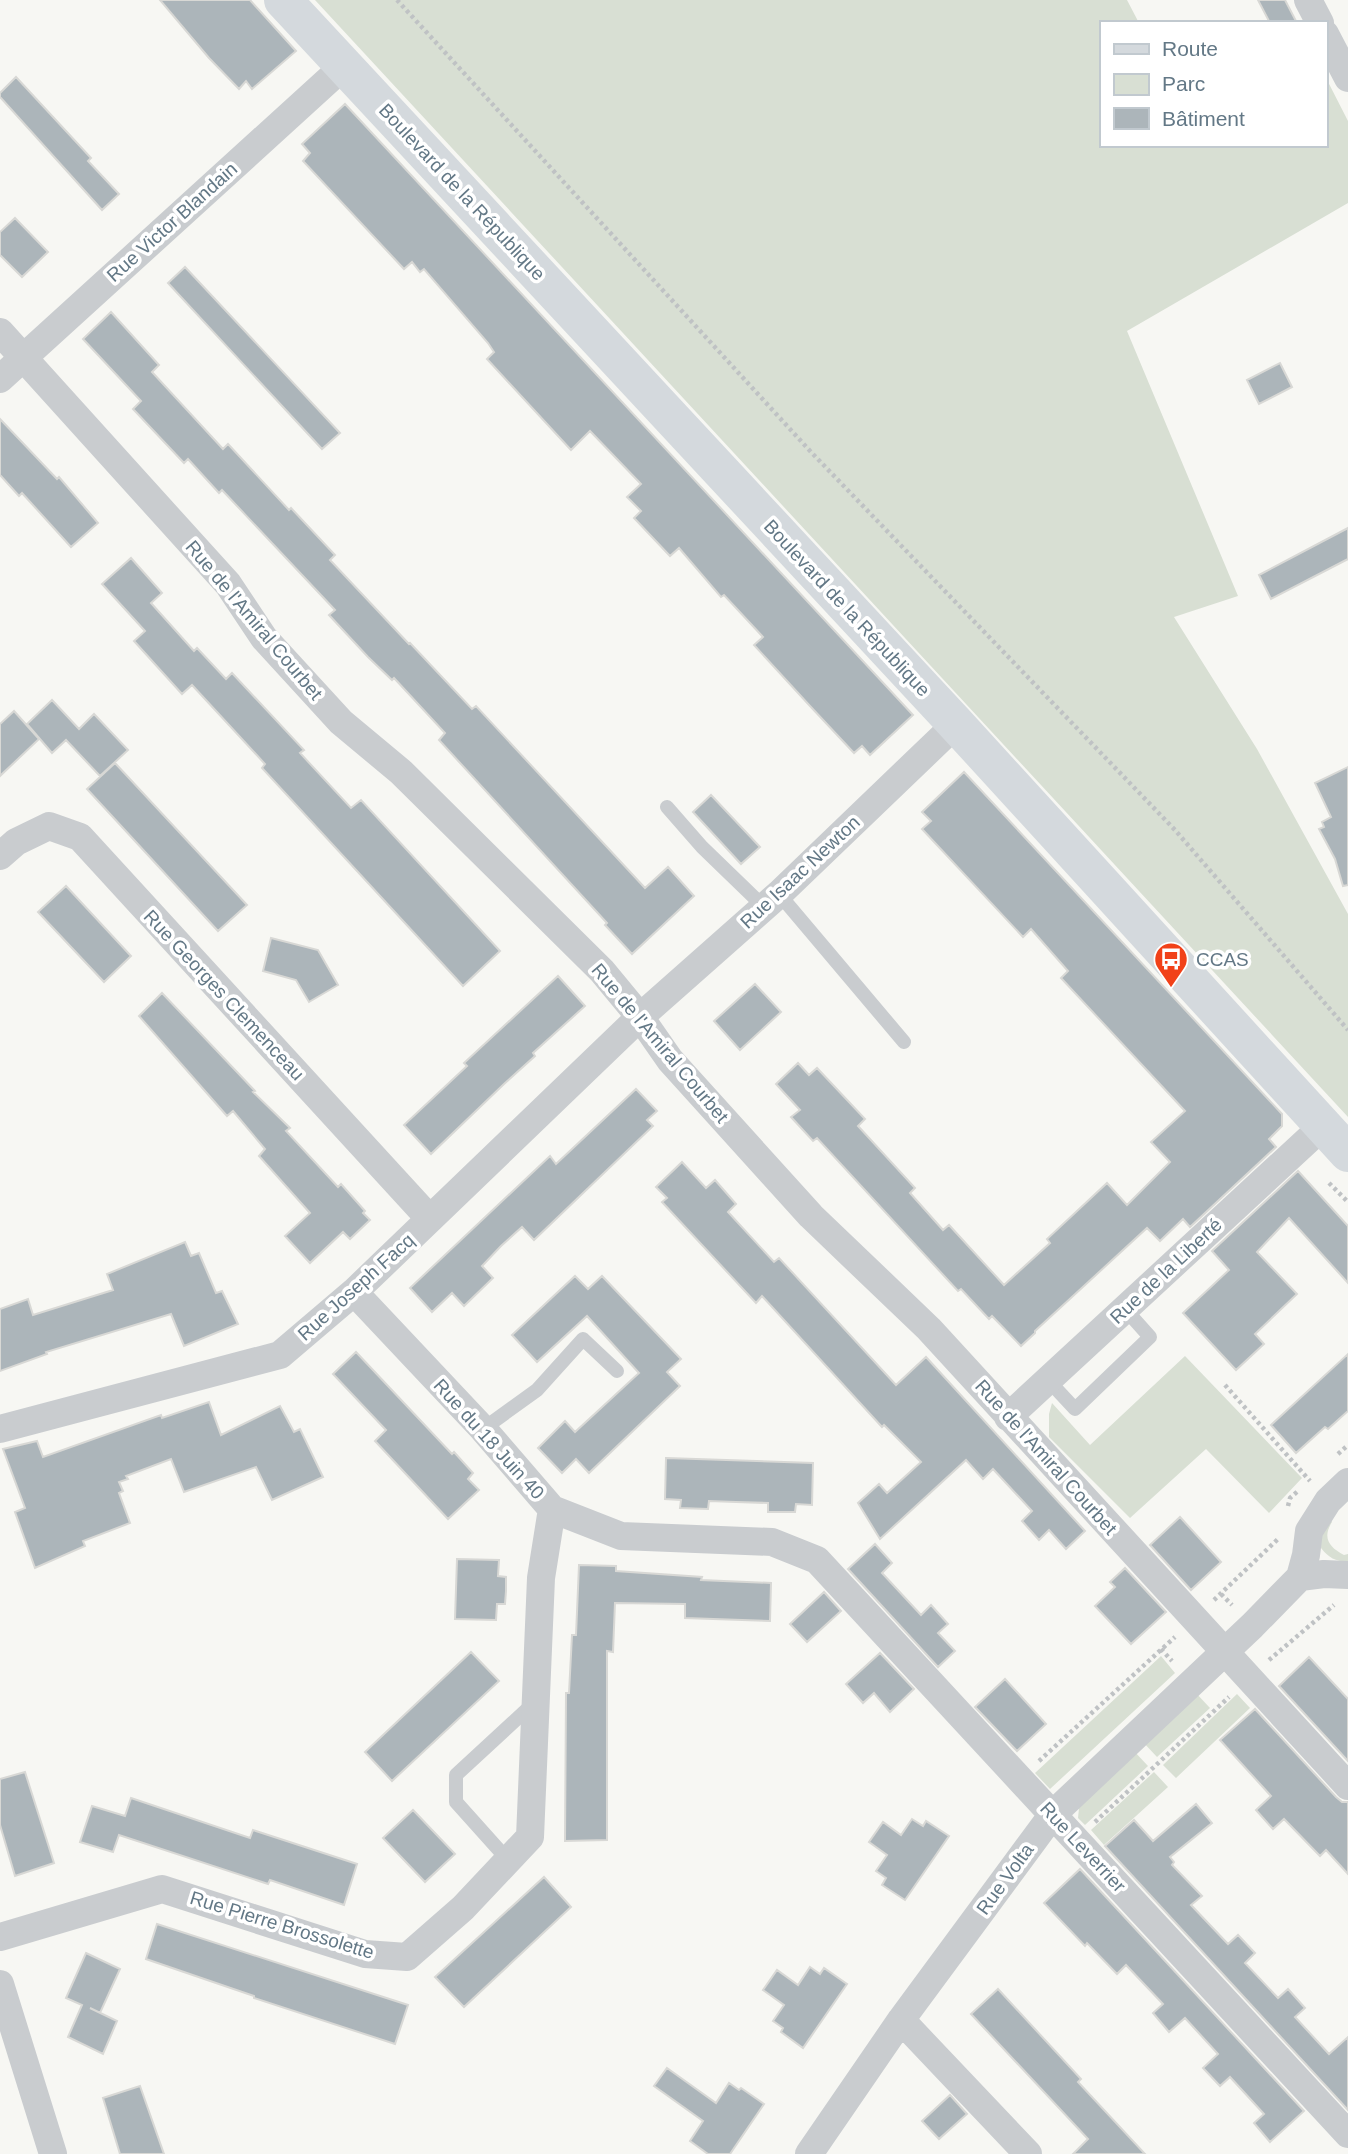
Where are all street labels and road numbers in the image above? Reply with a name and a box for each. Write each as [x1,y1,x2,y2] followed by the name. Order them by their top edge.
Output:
[375,99,549,285] street label: Boulevard de la République
[103,158,241,286] street label: Rue Victor Blandain
[760,515,934,701] street label: Boulevard de la République
[181,536,327,704] street label: Rue de l'Amiral Courbet
[736,811,864,933] street label: Rue Isaac Newton
[140,906,308,1084] street label: Rue Georges Clemenceau
[587,959,733,1127] street label: Rue de l'Amiral Courbet
[1106,1214,1226,1328] street label: Rue de la Liberté
[294,1229,418,1345] street label: Rue Joseph Facq
[430,1375,548,1503] street label: Rue du 18 Juin 40
[971,1375,1122,1539] street label: Rue de l'Amiral Courbet
[1036,1798,1130,1897] street label: Rue Leverrier
[972,1839,1038,1919] street label: Rue Volta
[188,1887,376,1963] street label: Rue Pierre Brossolette

